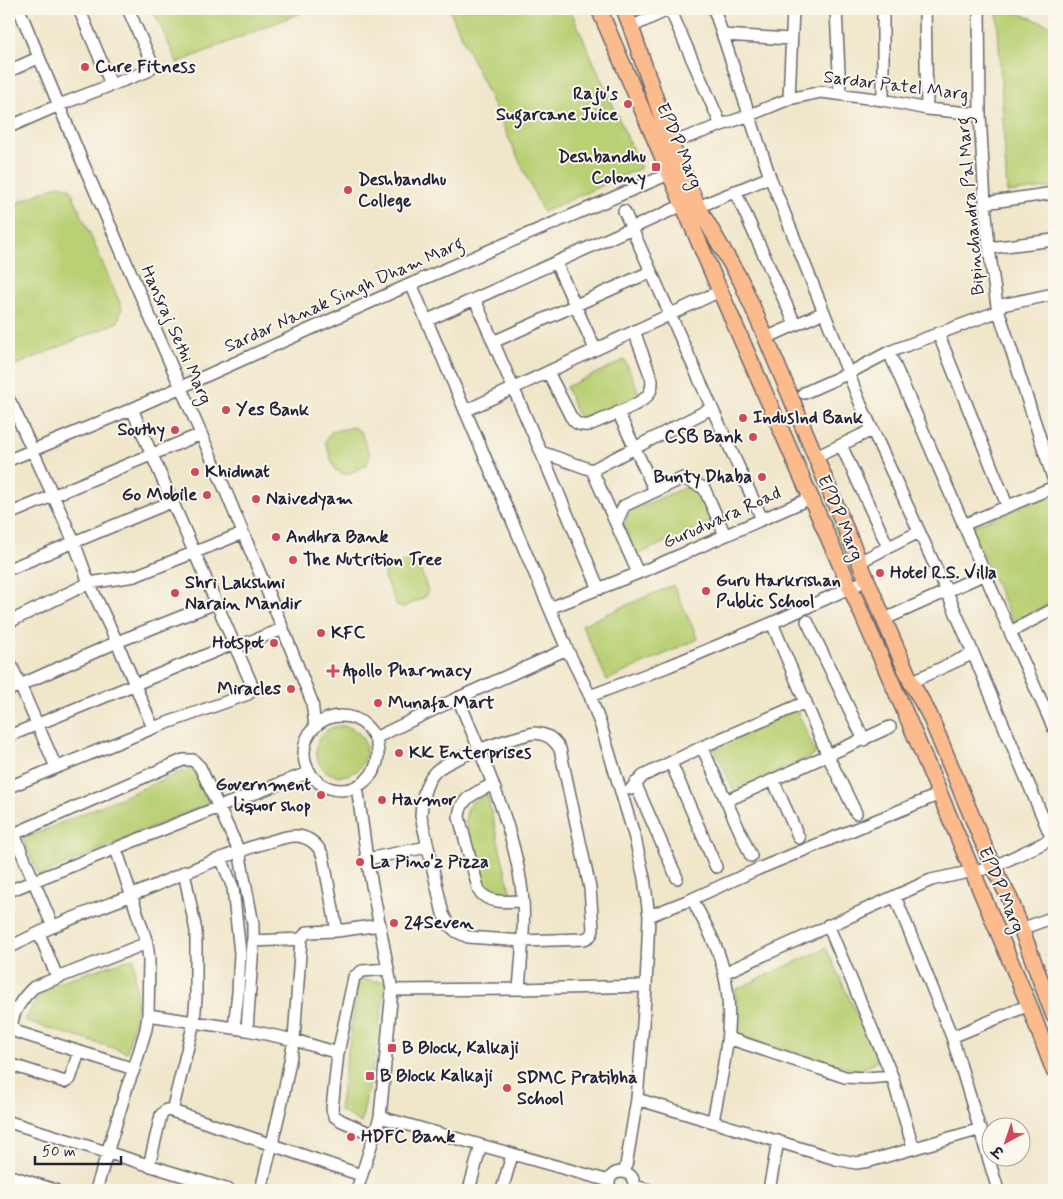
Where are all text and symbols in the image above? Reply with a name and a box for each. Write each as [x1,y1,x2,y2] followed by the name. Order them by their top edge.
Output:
[95,55,196,79] place label: Cure Fitness
[79,61,91,73] marker: Cure Fitness
[822,65,970,107] street label: Sardar Patel Marg
[496,82,618,129] place label: Raju's Sugarcane Juice
[622,98,634,110] marker: Raju's Sugarcane Juice
[649,99,708,193] street label: EPDP Marg
[951,116,993,296] street label: Bipinchandra Pal Marg
[558,145,646,190] place label: Deshbandhu Colony
[650,161,662,173] marker: Deshbandhu Colony
[358,168,446,213] place label: Deshbandhu College
[342,184,354,196] marker: Deshbandhu College
[221,231,468,361] street label: Sardar Nanak Singh Dham Marg
[134,262,217,409] street label: Hansraj Sethi Marg
[236,398,310,422] place label: Yes Bank
[220,404,232,416] marker: Yes Bank
[753,406,864,430] place label: IndusInd Bank
[737,412,749,424] marker: IndusInd Bank
[117,418,165,442] place label: Southy
[169,424,181,436] marker: Southy
[665,425,743,449] place label: CSB Bank
[747,431,759,443] marker: CSB Bank
[205,460,270,484] place label: Khidmat
[654,465,752,489] place label: Bunty Dhaba
[189,466,201,478] marker: Khidmat
[756,471,768,483] marker: Bunty Dhaba
[810,471,869,565] street label: EPDP Marg
[659,481,785,555] street label: Gurudwara Road
[122,483,197,507] place label: Go Mobile
[266,487,353,511] place label: Naivedyam
[201,489,213,501] marker: Go Mobile
[250,493,262,505] marker: Naivedyam
[286,525,389,549] place label: Andhra Bank
[270,531,282,543] marker: Andhra Bank
[303,548,442,572] place label: The Nutrition Tree
[287,554,299,566] marker: The Nutrition Tree
[890,561,997,585] place label: Hotel R.S. Villa
[874,567,886,579] marker: Hotel R.S. Villa
[716,569,841,614] place label: Guru Harkrishan Public School
[185,571,302,616] place label: Shri Lakshmi Narain Mandir
[700,585,712,597] marker: Guru Harkrishan Public School
[169,587,181,599] marker: Shri Lakshmi Narain Mandir
[331,621,365,645] place label: KFC
[315,627,327,639] marker: KFC
[212,631,264,655] place label: Hotspot
[268,637,280,649] marker: Hotspot
[343,659,472,684] place label: Apollo Pharmacy
[327,665,339,677] marker: Apollo Pharmacy
[217,677,281,701] place label: Miracles
[285,683,297,695] marker: Miracles
[388,691,495,715] place label: Munafa Mart
[372,697,384,709] marker: Munafa Mart
[409,741,531,765] place label: KK Enterprises
[393,747,405,759] marker: KK Enterprises
[216,773,311,818] place label: Government liquor shop
[392,788,457,812] place label: Havmor
[315,789,327,801] marker: Government liquor shop
[376,794,388,806] marker: Havmor
[971,843,1030,937] street label: EPDP Marg
[370,850,489,874] place label: La Pino'z Pizza
[354,856,366,868] marker: La Pino'z Pizza
[404,911,474,935] place label: 24Seven
[388,917,400,929] marker: 24Seven
[402,1036,519,1060] place label: B Block, Kalkaji
[386,1042,398,1054] marker: B Block, Kalkaji
[380,1064,493,1088] place label: B Block Kalkaji
[517,1066,637,1111] place label: SDMC Pratibha School
[364,1070,376,1082] marker: B Block Kalkaji
[501,1082,513,1094] marker: SDMC Pratibha School
[980,1116,1030,1166] north arrow
[361,1125,455,1149] place label: HDFC Bank
[345,1131,357,1143] marker: HDFC Bank
[35,1134,121,1166] scale bar
[988,1140,1009,1162] text: उ
[42,1142,76,1162] text: 50 m

